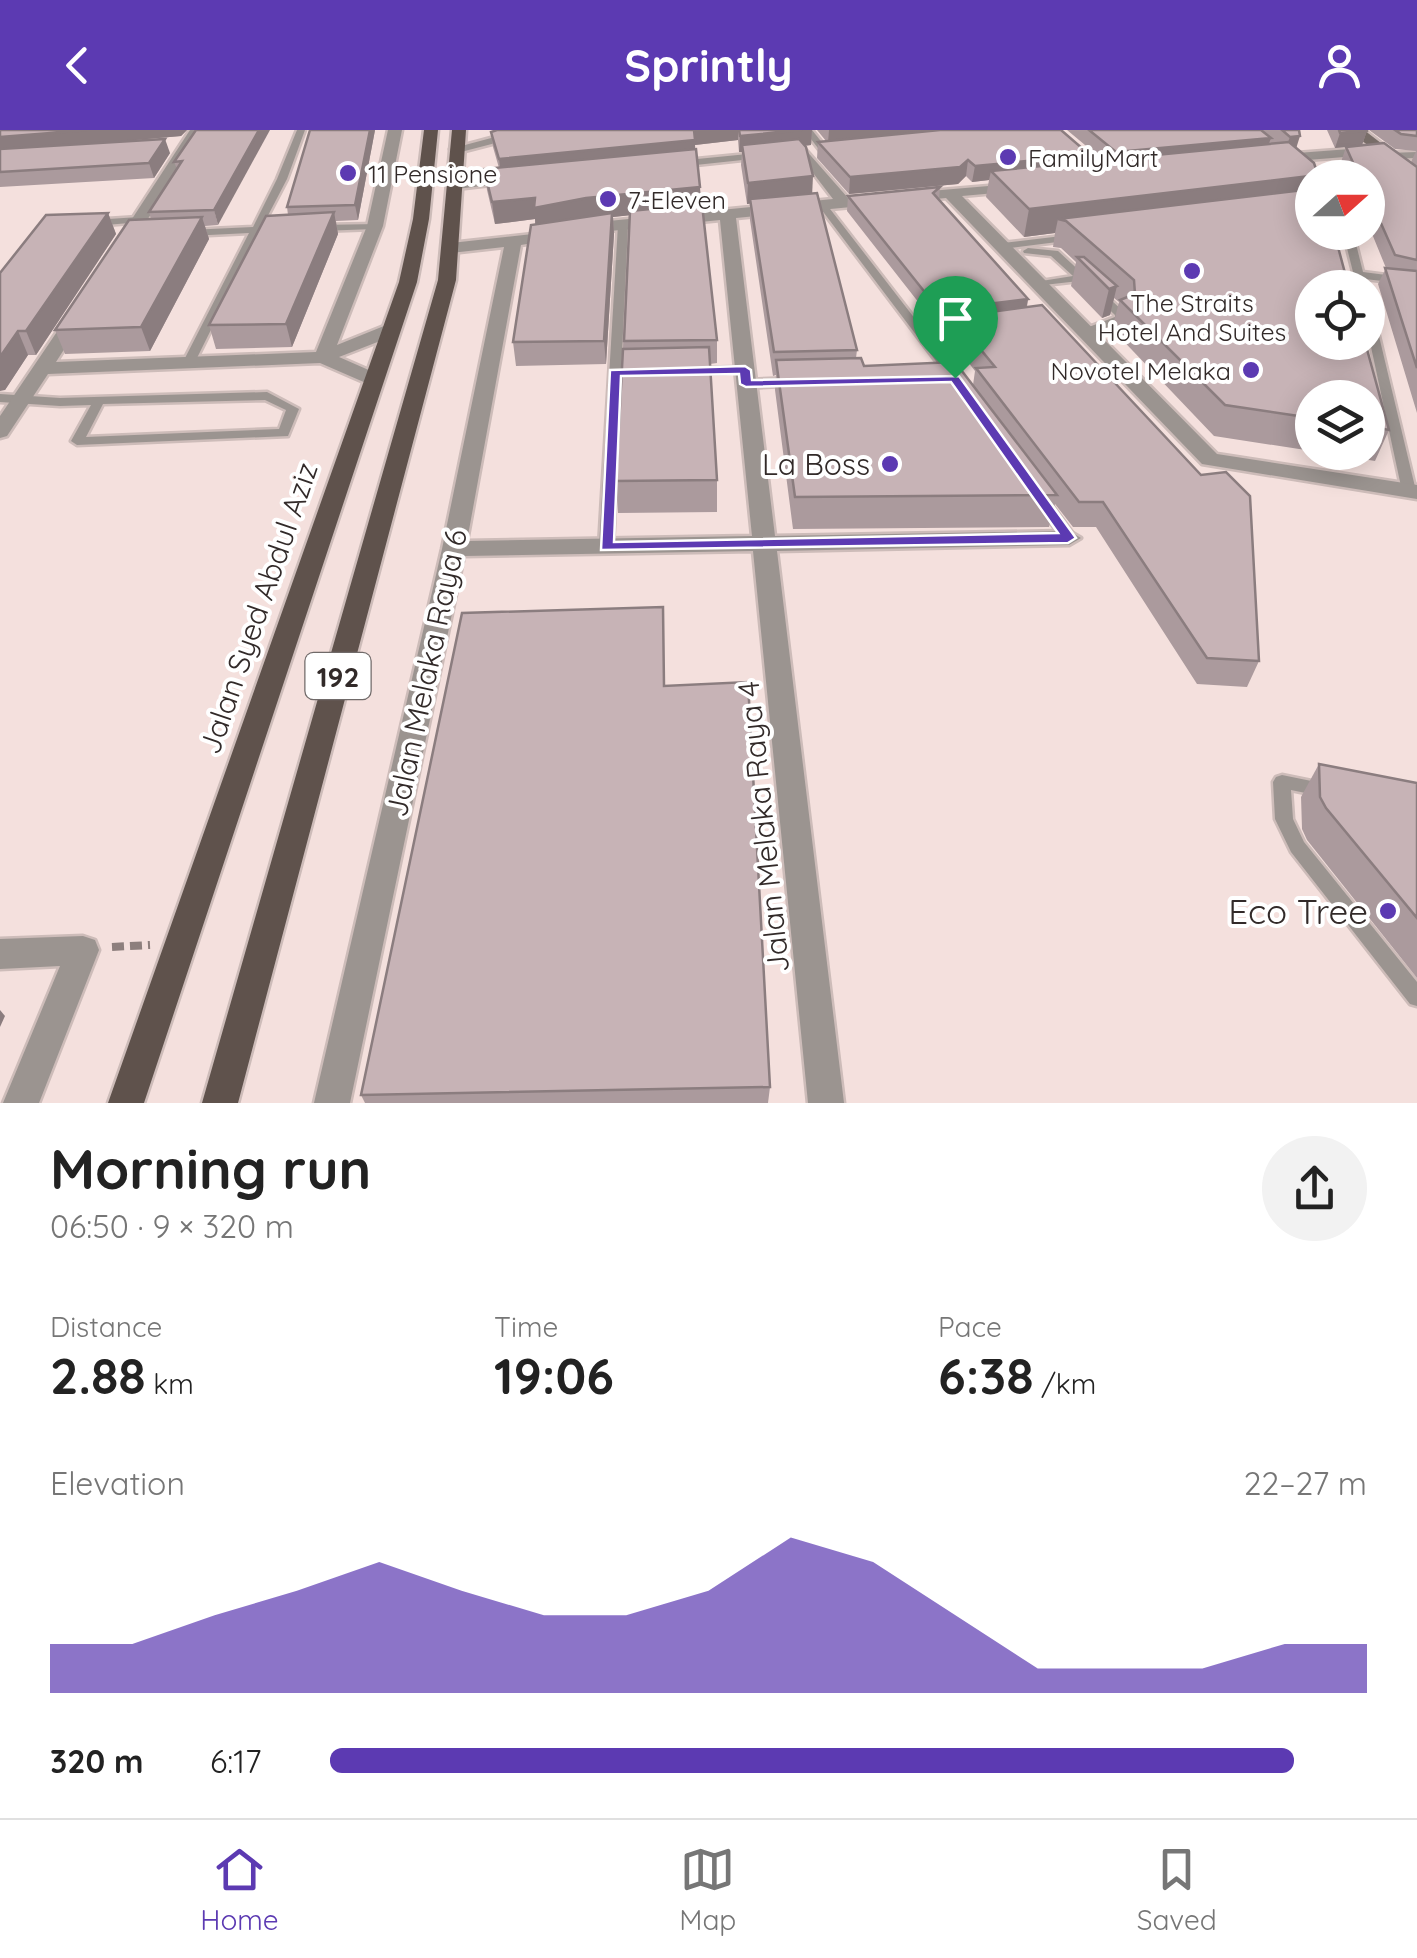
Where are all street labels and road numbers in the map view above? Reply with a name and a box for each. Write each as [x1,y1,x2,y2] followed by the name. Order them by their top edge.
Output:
[190,457,326,759] street label: Jalan Syed Abdul Aziz
[377,526,475,820] street label: Jalan Melaka Raya 6
[306,653,370,699] road number: 192
[729,679,797,975] street label: Jalan Melaka Raya 4

